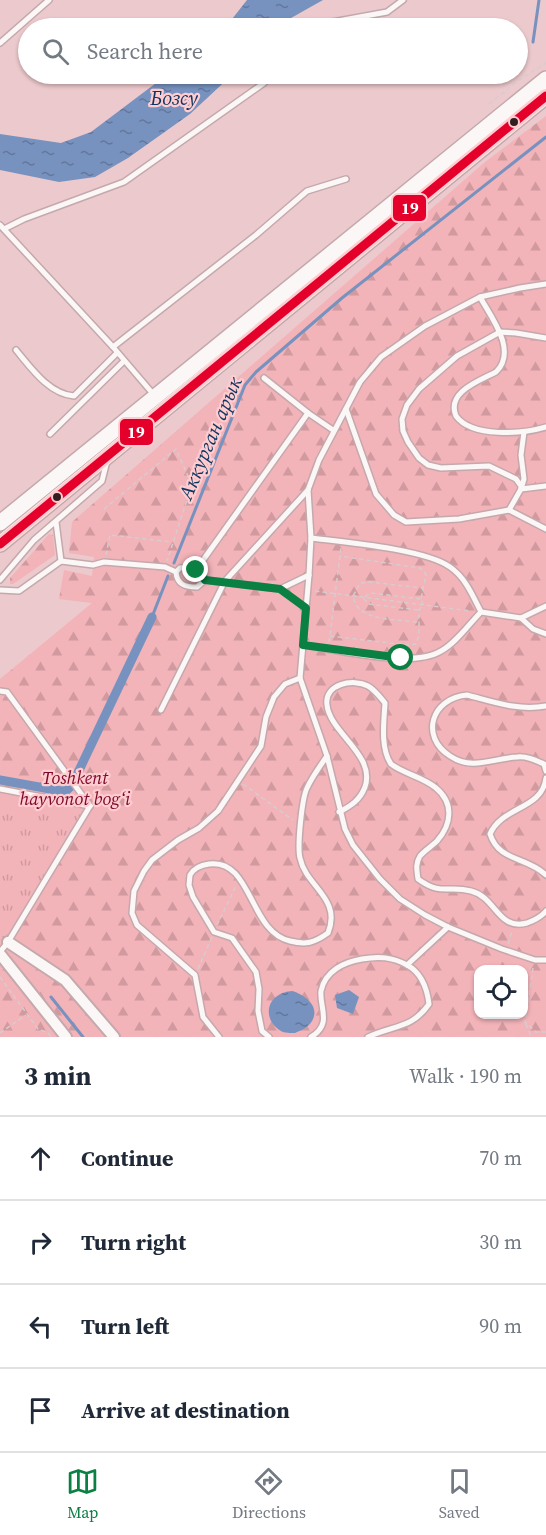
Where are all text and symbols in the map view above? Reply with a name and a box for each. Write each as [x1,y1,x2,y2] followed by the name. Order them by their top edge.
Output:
[18,18,528,84] search box
[39,35,72,68] icon: search
[87,36,203,66] text: Search here
[149,84,198,112] water label: Бозсу
[508,116,520,128] unlabelled marker
[392,194,427,222] line badge: 19
[401,197,419,219] text: 19
[171,372,249,505] water label: Аккурган арык
[119,418,154,446] line badge: 19
[127,421,145,443] text: 19
[51,491,63,503] unlabelled marker
[182,556,208,582] route end
[387,644,413,670] route start
[19,765,131,811] park label: Toshkent hayvonot bogʻi
[474,965,528,1019] map controls
[474,965,528,1019] button: locate
[24,1058,91,1094] text: 3 min
[409,1062,522,1090] text: Walk · 190 m
[24,1142,57,1175] icon: ahead
[81,1143,174,1173] text: Continue
[479,1144,522,1172] text: 70 m
[24,1226,57,1259] icon: right
[81,1227,186,1257] text: Turn right
[479,1228,522,1256] text: 30 m
[24,1310,57,1343] icon: left
[81,1311,169,1341] text: Turn left
[479,1312,522,1340] text: 90 m
[24,1394,57,1427] icon: arrive
[81,1395,290,1425] text: Arrive at destination
[66,1465,99,1523] tab: Map
[232,1465,306,1523] tab: Directions
[439,1465,480,1523] tab: Saved

